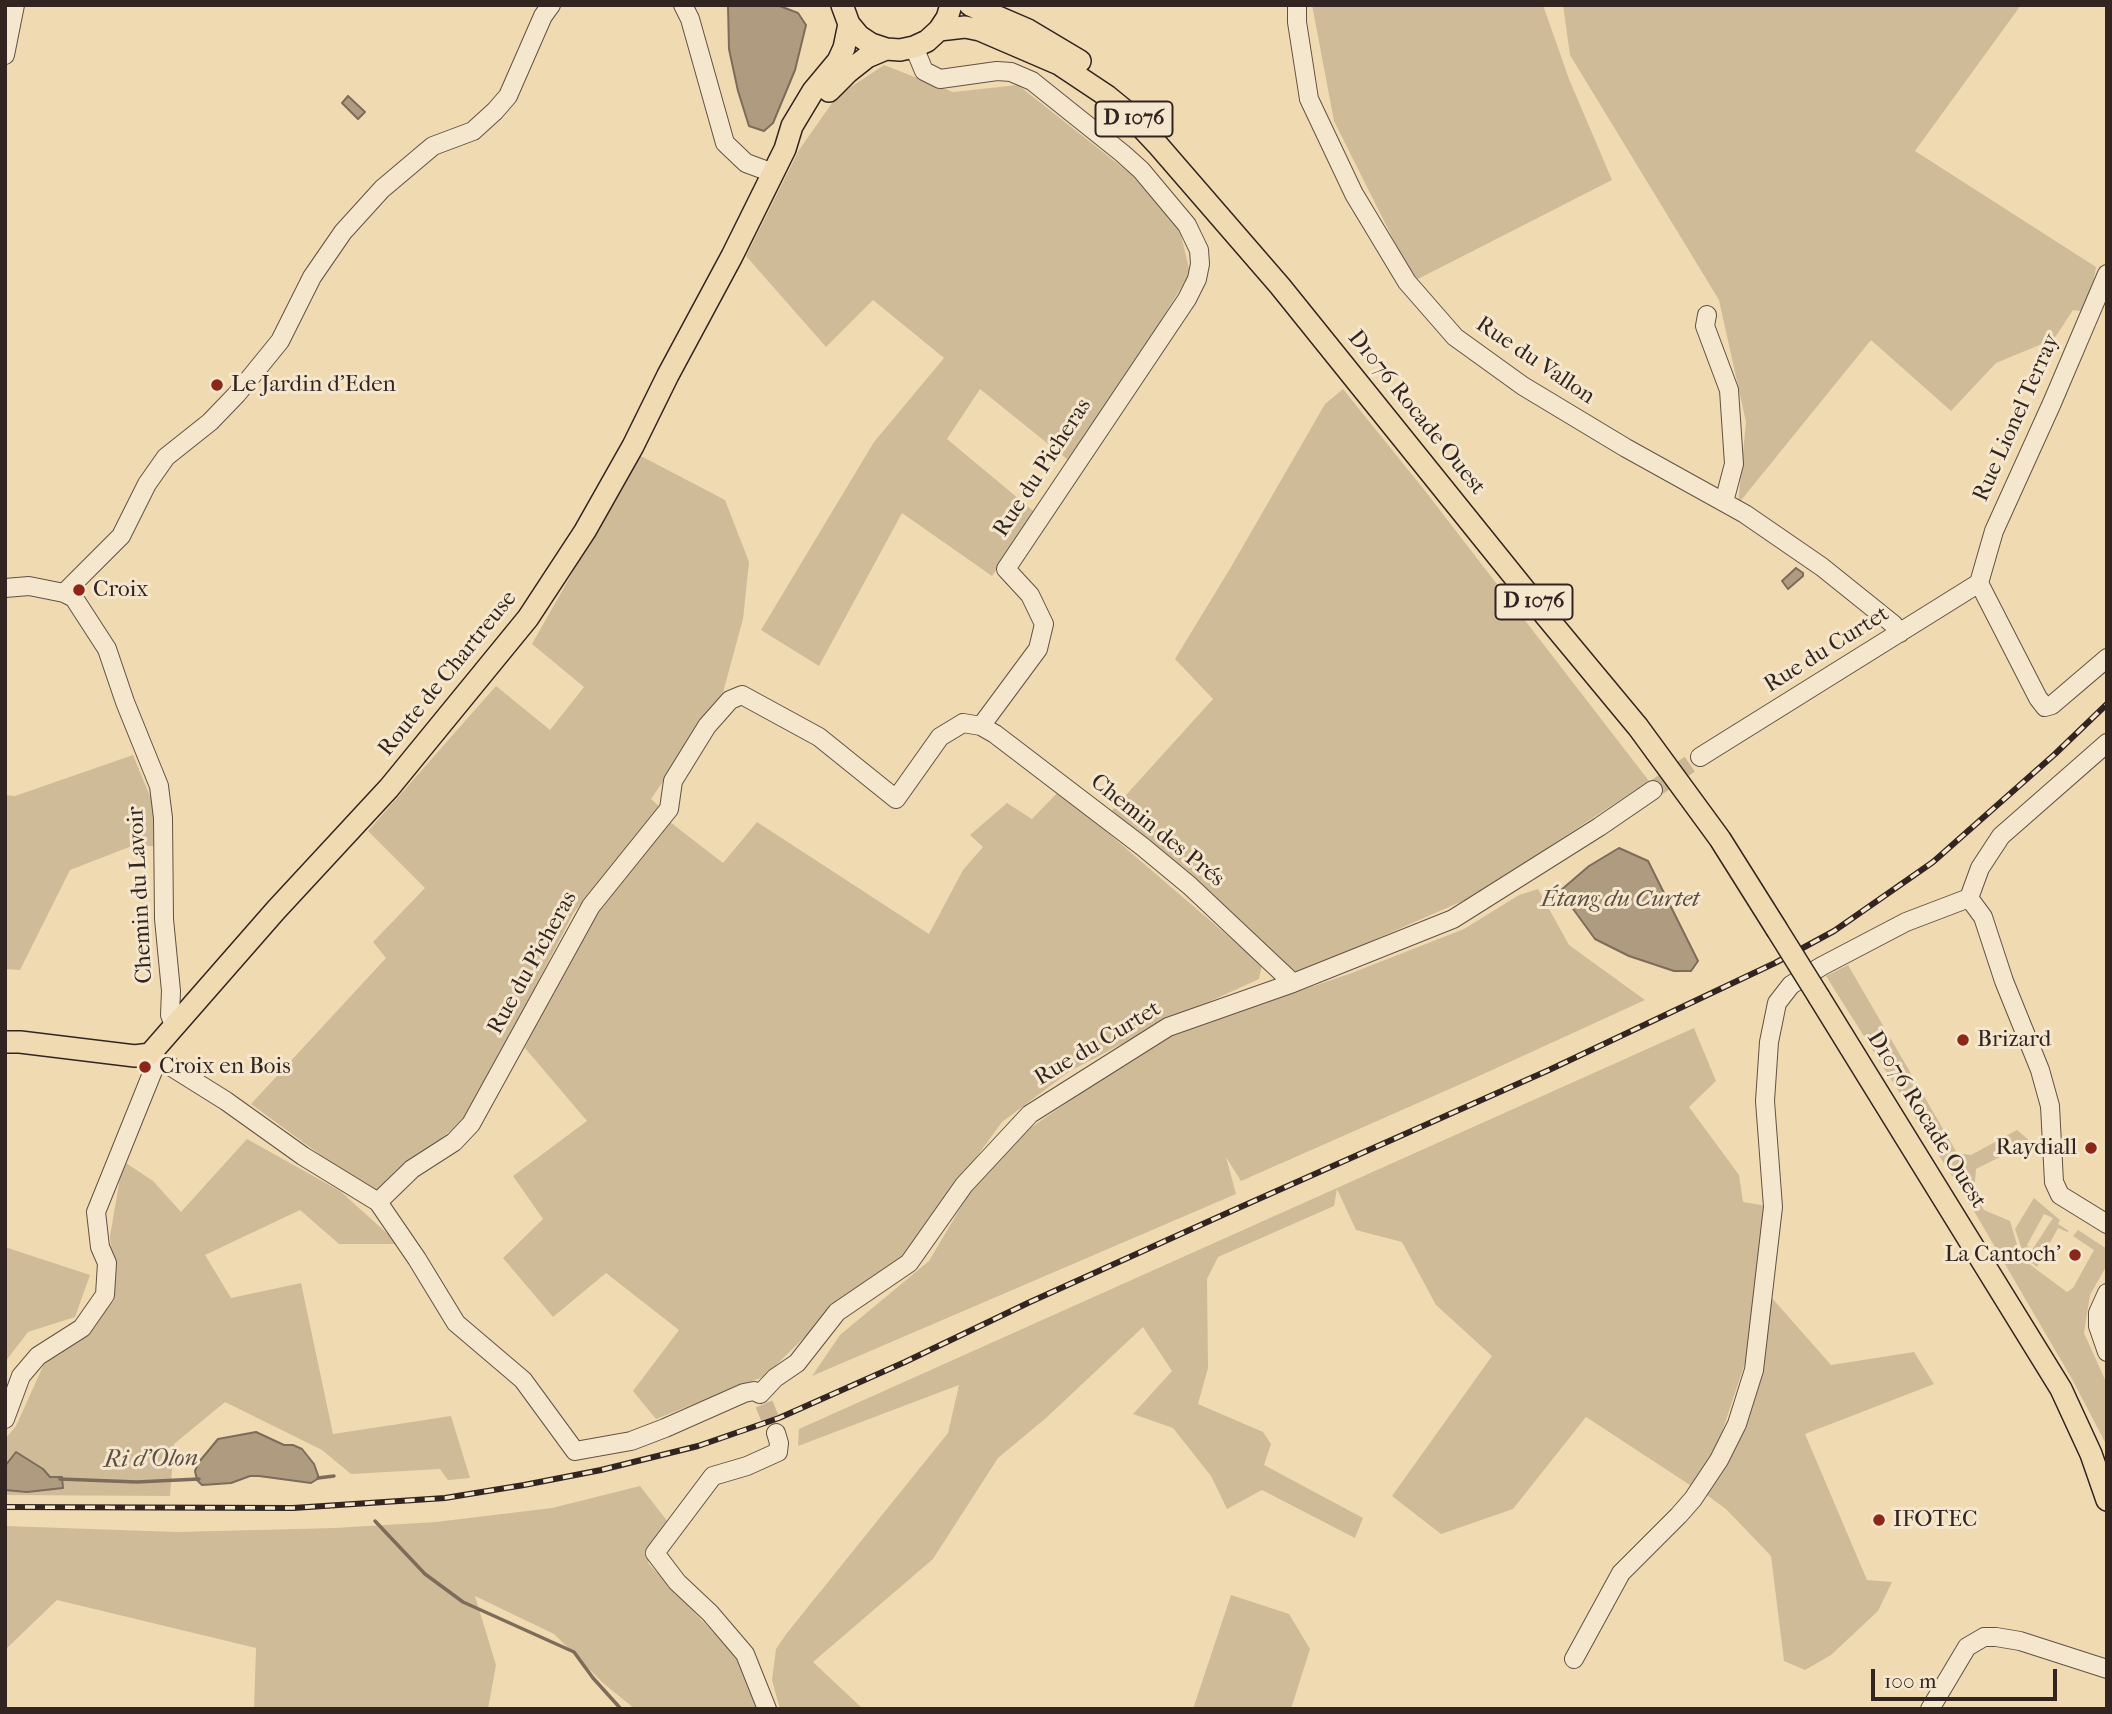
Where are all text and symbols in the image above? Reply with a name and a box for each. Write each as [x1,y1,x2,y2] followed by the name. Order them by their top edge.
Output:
[1096,102,1172,136] road number: D 1076
[1470,311,1600,411] street label: Rue du Vallon
[1341,325,1491,501] street label: D1076 Rocade Ouest
[1968,330,2066,506] street label: Rue Lionel Terray
[231,371,396,399] place label: Le Jardin d'Eden
[209,377,225,393] marker: Le Jardin d'Eden
[988,394,1098,542] street label: Rue du Picheras
[93,576,148,604] place label: Croix
[71,582,87,598] marker: Croix
[1496,584,1572,620] road number: D 1076
[373,586,523,762] street label: Route de Chartreuse
[1759,601,1895,699] street label: Rue du Curtet
[1084,768,1230,894] street label: Chemin des Prés
[123,806,159,984] street label: Chemin du Lavoir
[1541,886,1699,914] water label: Étang du Curtet
[482,887,584,1039] street label: Rue du Picheras
[1030,996,1166,1092] street label: Rue du Curtet
[1860,1026,1992,1214] street label: D1076 Rocade Ouest
[1977,1026,2051,1054] place label: Brizard
[1955,1032,1971,1048] marker: Brizard
[159,1053,291,1081] place label: Croix en Bois
[137,1059,153,1075] marker: Croix en Bois
[1996,1134,2077,1162] place label: Raydiall
[2083,1140,2099,1156] marker: Raydiall
[1945,1241,2061,1269] place label: La Cantoch'
[2067,1247,2083,1263] marker: La Cantoch'
[104,1445,198,1475] water label: Ri d'Olon
[1893,1506,1978,1534] place label: IFOTEC
[1871,1512,1887,1528] marker: IFOTEC
[1874,1654,2060,1698] scale bar
[1884,1669,1937,1693] text: 100 m

